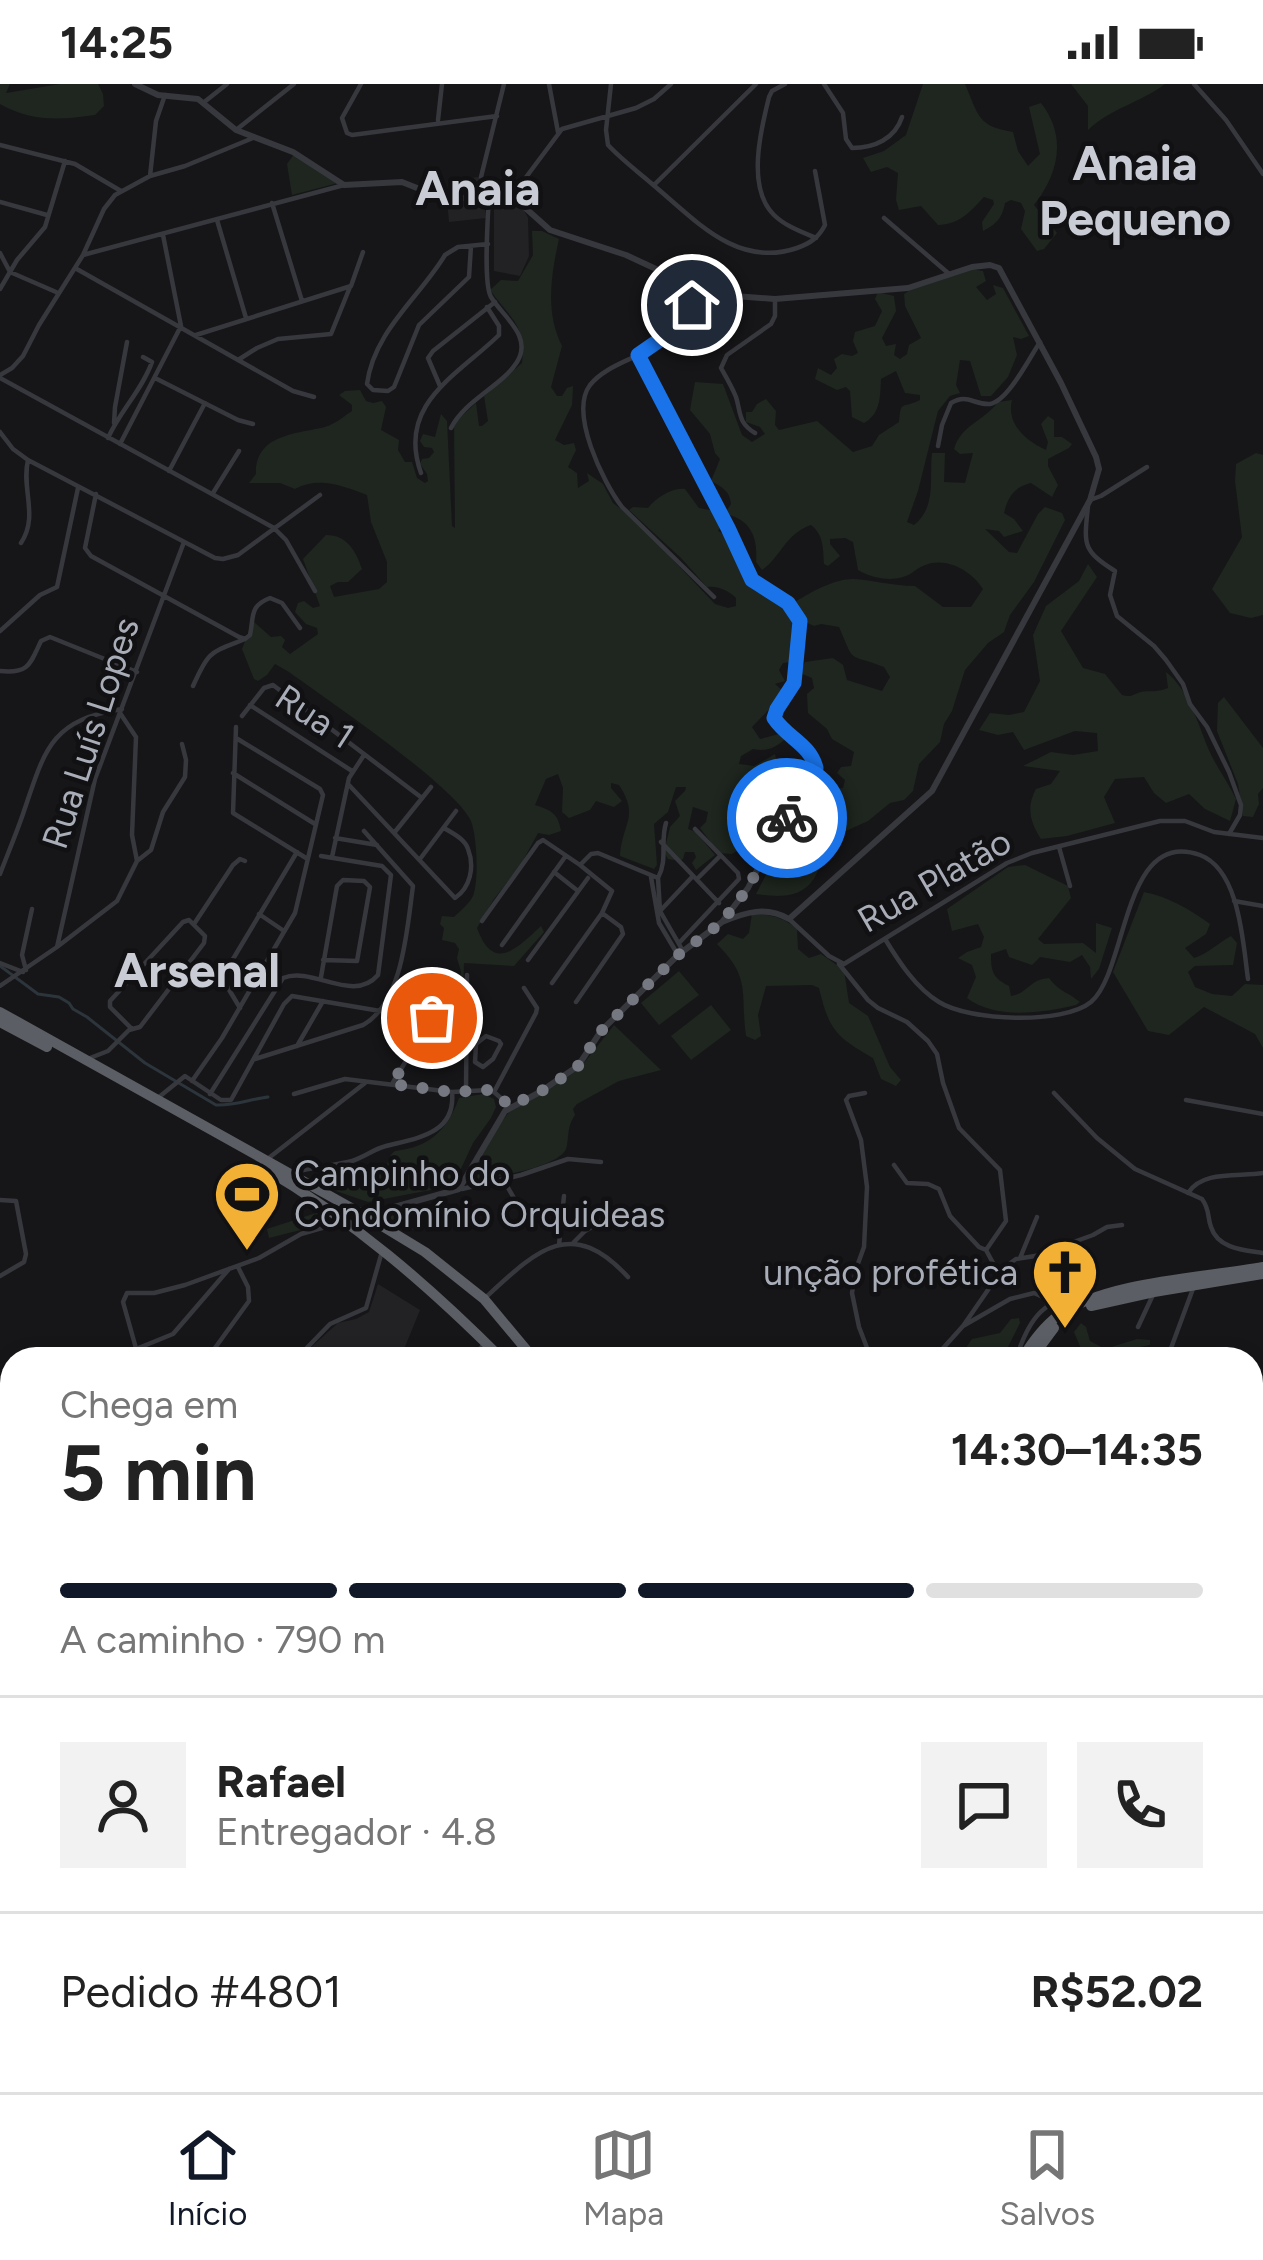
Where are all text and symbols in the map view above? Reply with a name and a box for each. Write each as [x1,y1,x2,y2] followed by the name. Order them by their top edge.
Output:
[60,15,173,69] text: 14:25
[1039,134,1231,247] district label: Anaia Pequeno
[415,159,541,217] district label: Anaia
[641,254,743,356] pin
[659,272,725,338] icon: home
[33,612,148,854] street label: Rua Luís Lopes
[267,675,362,758] street label: Rua 1
[727,758,847,878] courier
[754,785,820,851] icon: bike
[850,819,1018,941] street label: Rua Platão
[114,941,280,999] district label: Arsenal
[381,967,483,1069] pin
[399,985,465,1051] icon: bag
[294,1152,665,1236] place label: Campinho do Condomínio Orquideas
[212,1159,282,1253] sports icon: Campinho do Condomínio Orquideas
[1030,1237,1100,1331] church icon: unção profética
[763,1251,1018,1294] place label: unção profética
[60,1381,238,1428] text: Chega em
[951,1422,1203,1476] text: 14:30–14:35
[60,1426,257,1520] text: 5 min
[60,1616,385,1663] text: A caminho · 790 m
[60,1742,186,1868] button: person
[921,1742,1047,1868] button: chat
[1077,1742,1203,1868] button: phone
[216,1754,346,1808] text: Rafael
[216,1808,497,1855] text: Entregador · 4.8
[60,1964,342,2018] text: Pedido #4801
[1030,1964,1203,2018] text: R$52.02
[168,2122,247,2233] tab: Início
[583,2122,664,2233] tab: Mapa
[1000,2122,1095,2233] tab: Salvos

